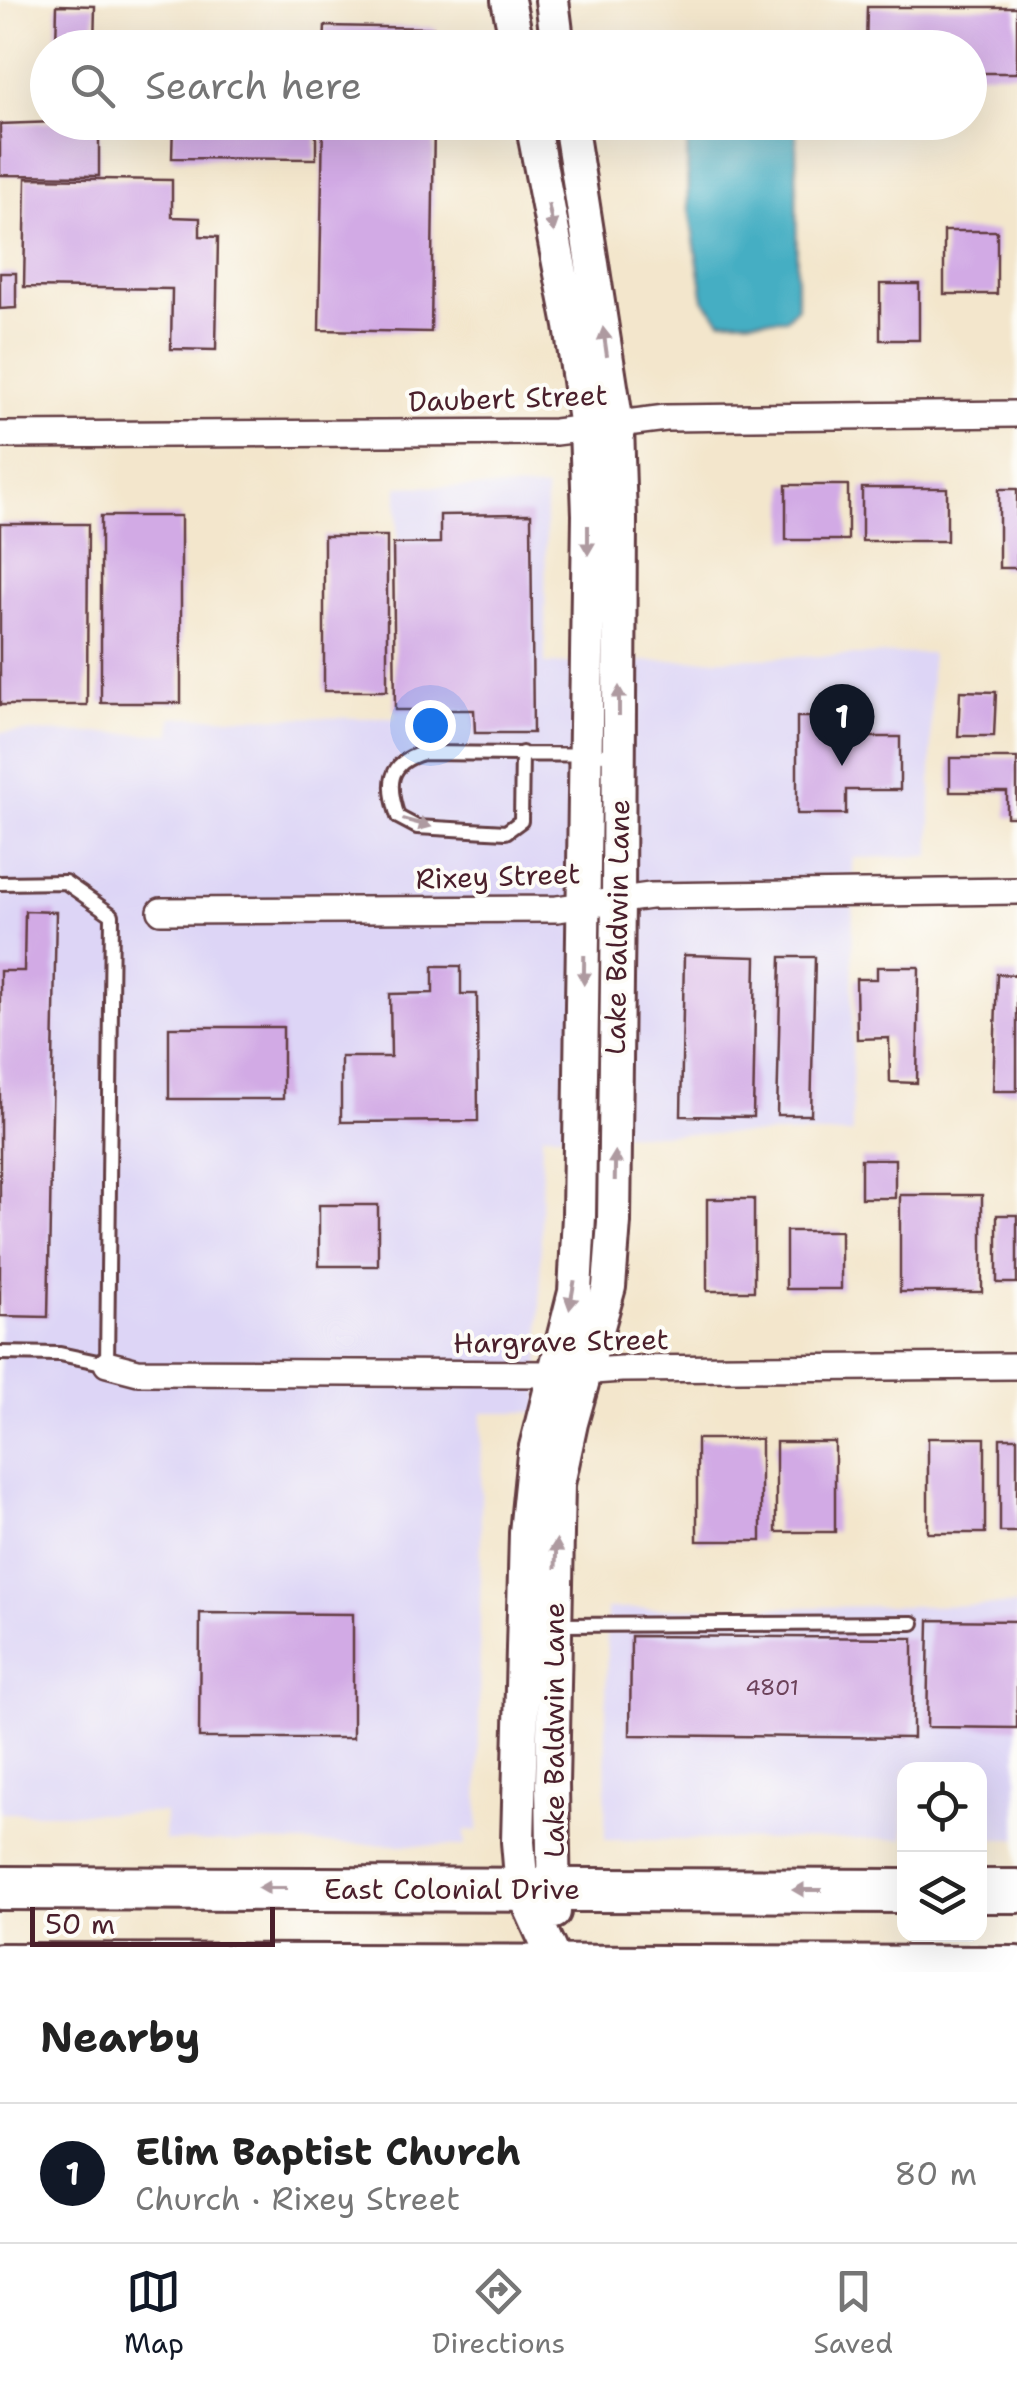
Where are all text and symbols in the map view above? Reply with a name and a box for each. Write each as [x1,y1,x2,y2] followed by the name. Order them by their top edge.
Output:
[30,30,987,140] search box
[65,58,120,113] icon: search
[145,60,362,111] text: Search here
[543,203,559,234] one-way arrow
[597,325,613,357] one-way arrow
[408,376,608,420] street label: Daubert Street
[580,525,596,557] one-way arrow
[611,684,627,716] one-way arrow
[810,684,874,766] pin: 1
[405,700,456,751] your location
[596,799,638,1055] street label: Lake Baldwin Lane
[402,816,433,832] one-way arrow
[415,854,581,898] street label: Rixey Street
[576,955,592,987] one-way arrow
[607,1149,623,1181] one-way arrow
[564,1279,580,1310] one-way arrow
[453,1320,669,1362] street label: Hargrave Street
[548,1537,564,1569] one-way arrow
[535,1602,573,1858] street label: Lake Baldwin Lane
[745,1673,799,1702] house number: 4801
[897,1762,987,1942] map controls
[897,1762,987,1852] button: locate
[897,1852,987,1942] button: layers
[324,1870,580,1908] street label: East Colonial Drive
[256,1880,288,1896] one-way arrow
[791,1882,823,1898] one-way arrow
[30,1902,275,1946] scale bar
[45,1905,115,1943] text: 50 m
[40,2009,200,2065] text: Nearby
[135,2126,521,2177] text: Elim Baptist Church
[65,2152,80,2195] text: 1
[894,2152,977,2195] text: 80 m
[135,2177,460,2220] text: Church · Rixey Street
[124,2264,184,2362] tab: Map
[432,2264,565,2362] tab: Directions
[813,2264,893,2362] tab: Saved

